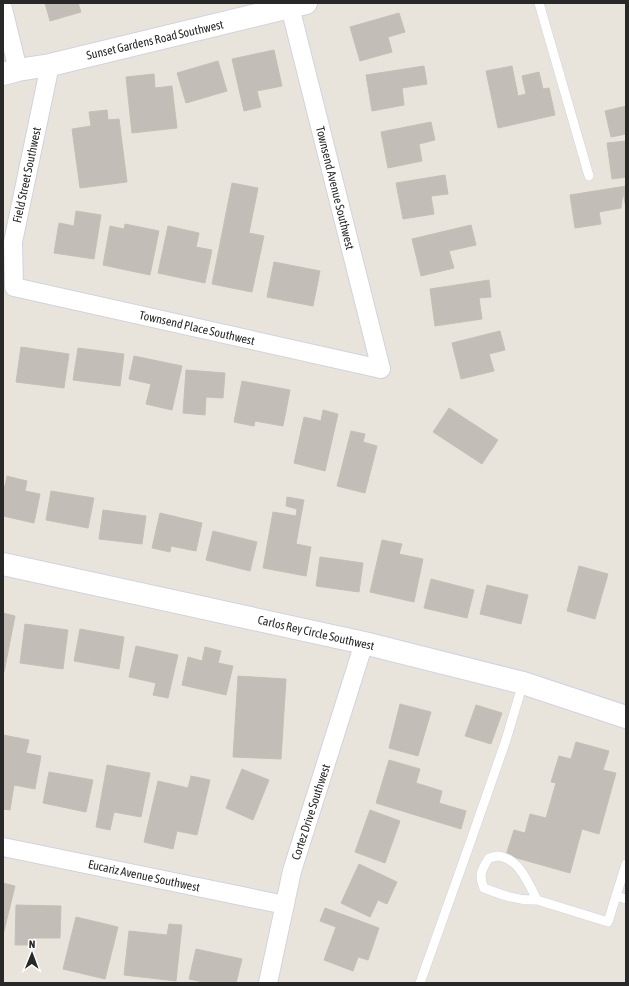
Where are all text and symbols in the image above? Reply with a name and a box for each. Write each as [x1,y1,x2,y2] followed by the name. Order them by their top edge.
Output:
[85,17,225,63] street label: Sunset Gardens Road Southwest
[10,125,44,224] street label: Field Street Southwest
[313,125,357,252] street label: Townsend Avenue Southwest
[138,308,257,348] street label: Townsend Place Southwest
[256,613,376,653] street label: Carlos Rey Circle Southwest
[289,762,333,862] street label: Cortez Drive Southwest
[87,857,202,895] street label: Eucariz Avenue Southwest
[12,934,52,974] north arrow
[29,938,36,950] text: N

